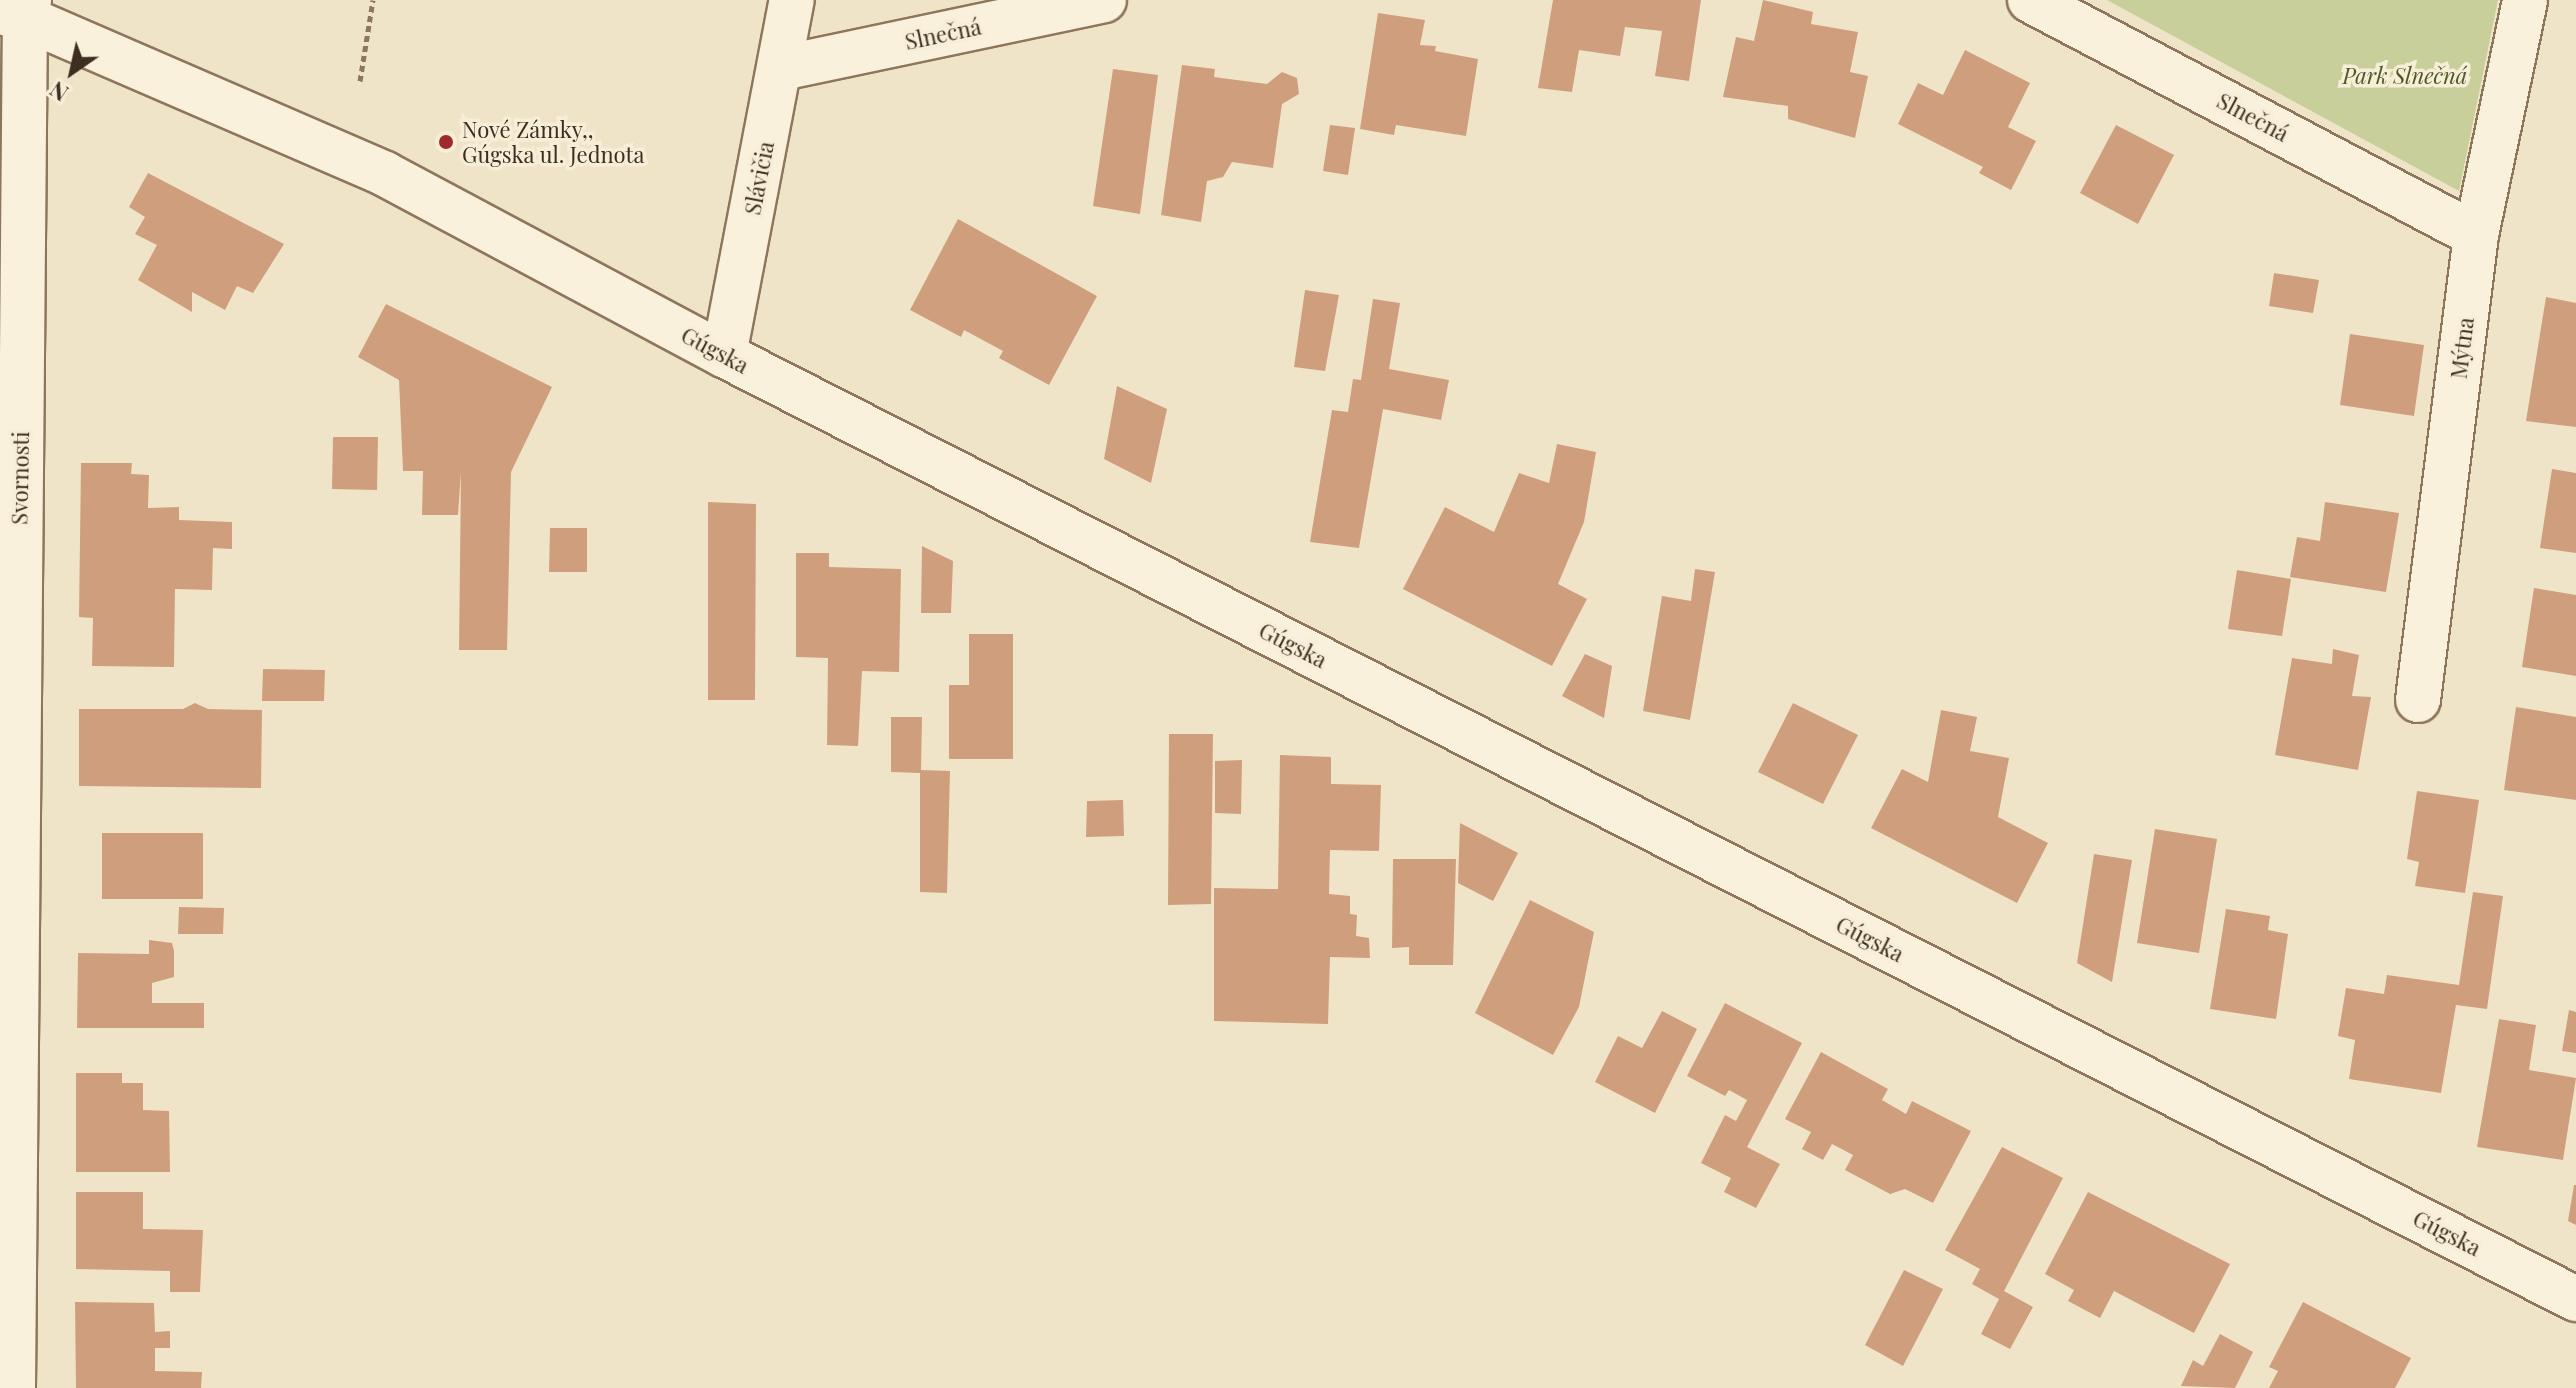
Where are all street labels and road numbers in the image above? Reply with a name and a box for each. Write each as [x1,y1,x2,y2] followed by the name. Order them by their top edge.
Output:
[902,13,984,55] street label: Slnečná
[2213,87,2293,147] street label: Slnečná
[739,139,779,217] street label: Slávičia
[2445,316,2479,380] street label: Mýtna
[677,321,753,379] street label: Gúgska
[6,431,34,525] street label: Svornosti
[1255,617,1331,673] street label: Gúgska
[1832,911,1908,967] street label: Gúgska
[2409,1205,2485,1261] street label: Gúgska

